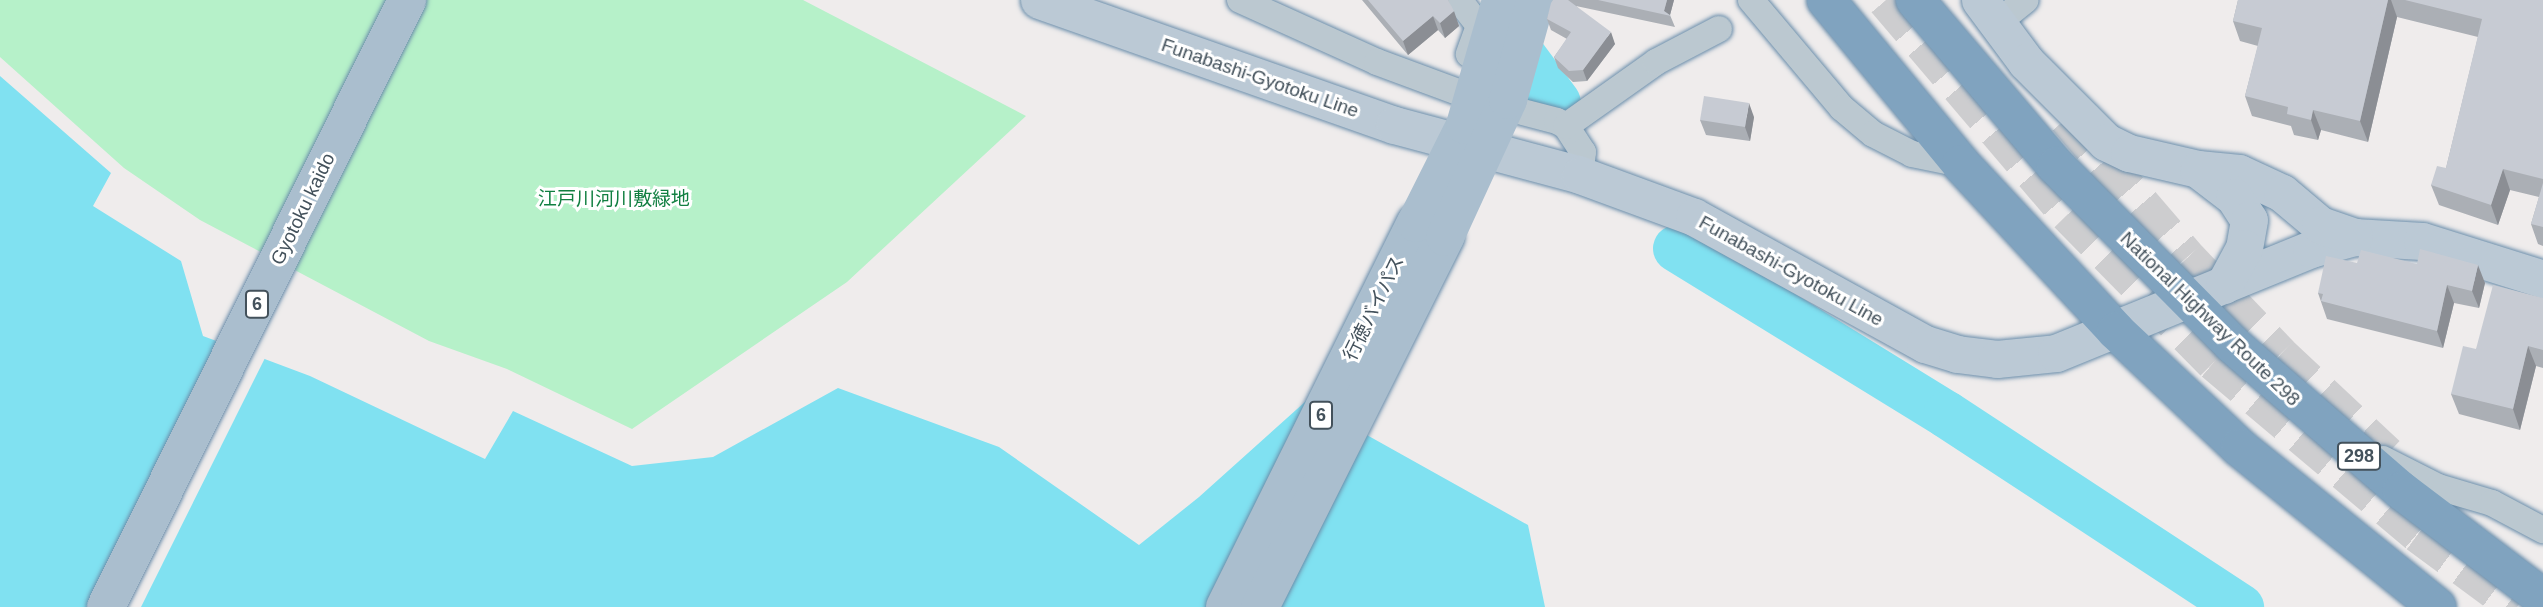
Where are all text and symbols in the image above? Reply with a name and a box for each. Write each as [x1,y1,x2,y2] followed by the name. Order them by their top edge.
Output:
[1158,34,1362,122] street label: Funabashi-Gyotoku Line
[266,149,340,269] street label: Gyotoku kaido
[538,188,690,210] park label: 江戸川河川敷緑地
[1695,211,1887,331] street label: Funabashi-Gyotoku Line
[2115,227,2305,411] street label: National Highway Route 298
[1339,252,1409,364] street label: 行徳バイパス
[245,290,269,318] road number: 6
[1309,400,1333,430] road number: 6
[2336,442,2382,470] road number: 298

